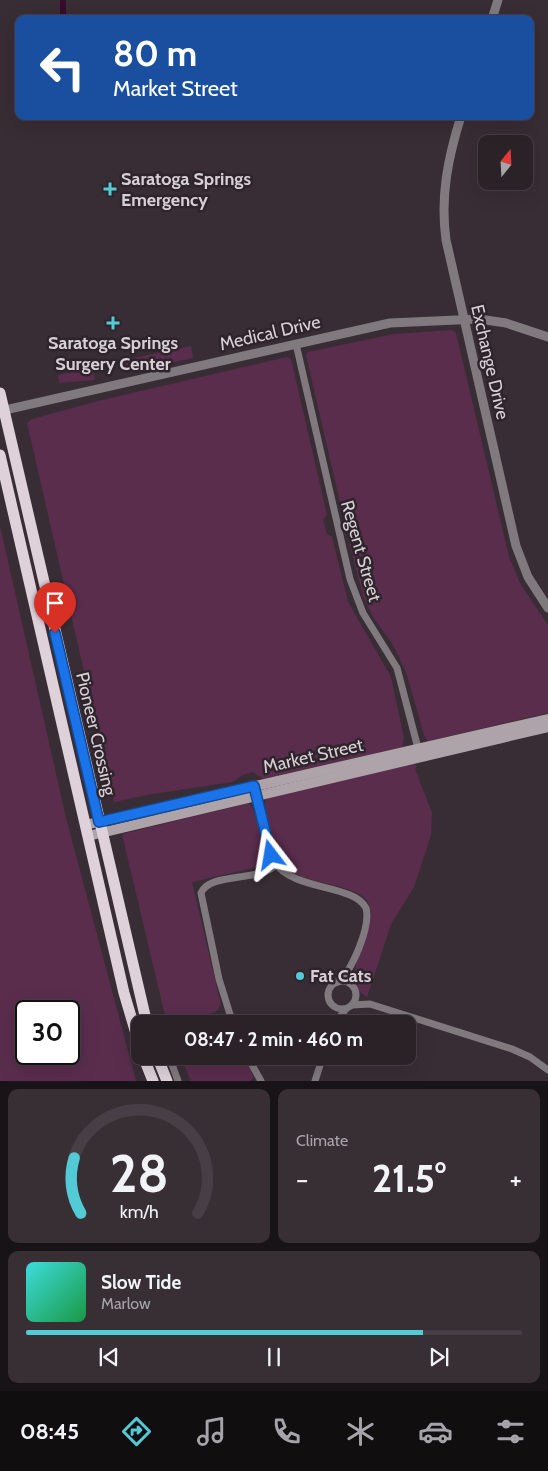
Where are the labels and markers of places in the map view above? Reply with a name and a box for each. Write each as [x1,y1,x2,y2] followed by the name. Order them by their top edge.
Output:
[121,168,251,211] place label: Saratoga Springs Emergency
[103,182,117,196] marker: Saratoga Springs Emergency
[106,316,120,330] marker: Saratoga Springs Surgery Center
[48,332,178,375] place label: Saratoga Springs Surgery Center
[34,582,76,633] pin
[310,965,372,987] place label: Fat Cats
[294,970,306,982] marker: Fat Cats

